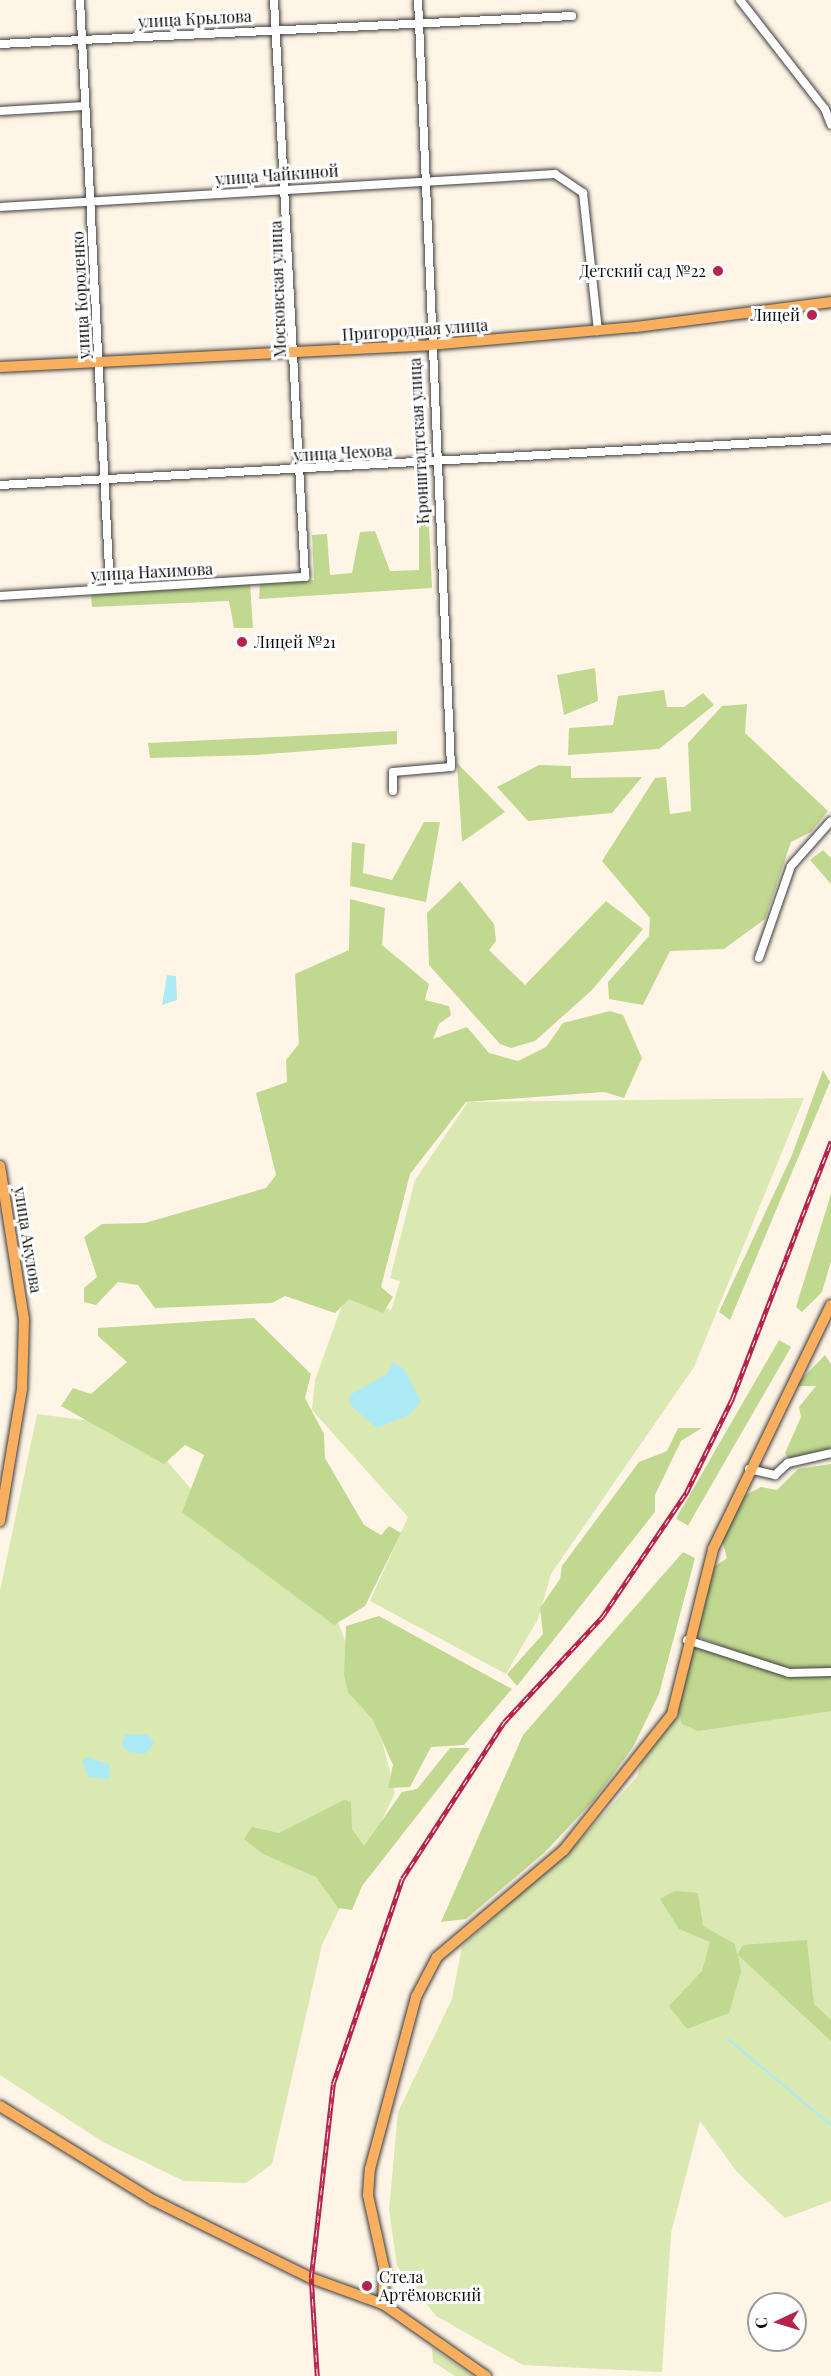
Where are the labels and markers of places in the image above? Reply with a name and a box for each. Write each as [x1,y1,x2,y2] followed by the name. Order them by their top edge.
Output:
[579,261,706,281] place label: Детский сад №22
[711,264,725,278] marker: Детский сад №22
[751,305,800,325] place label: Лицей
[805,308,819,322] marker: Лицей
[254,632,336,652] place label: Лицей №21
[235,635,249,649] marker: Лицей №21
[379,2267,481,2305] place label: Стела Артёмовский
[360,2279,374,2293] marker: Стела Артёмовский

